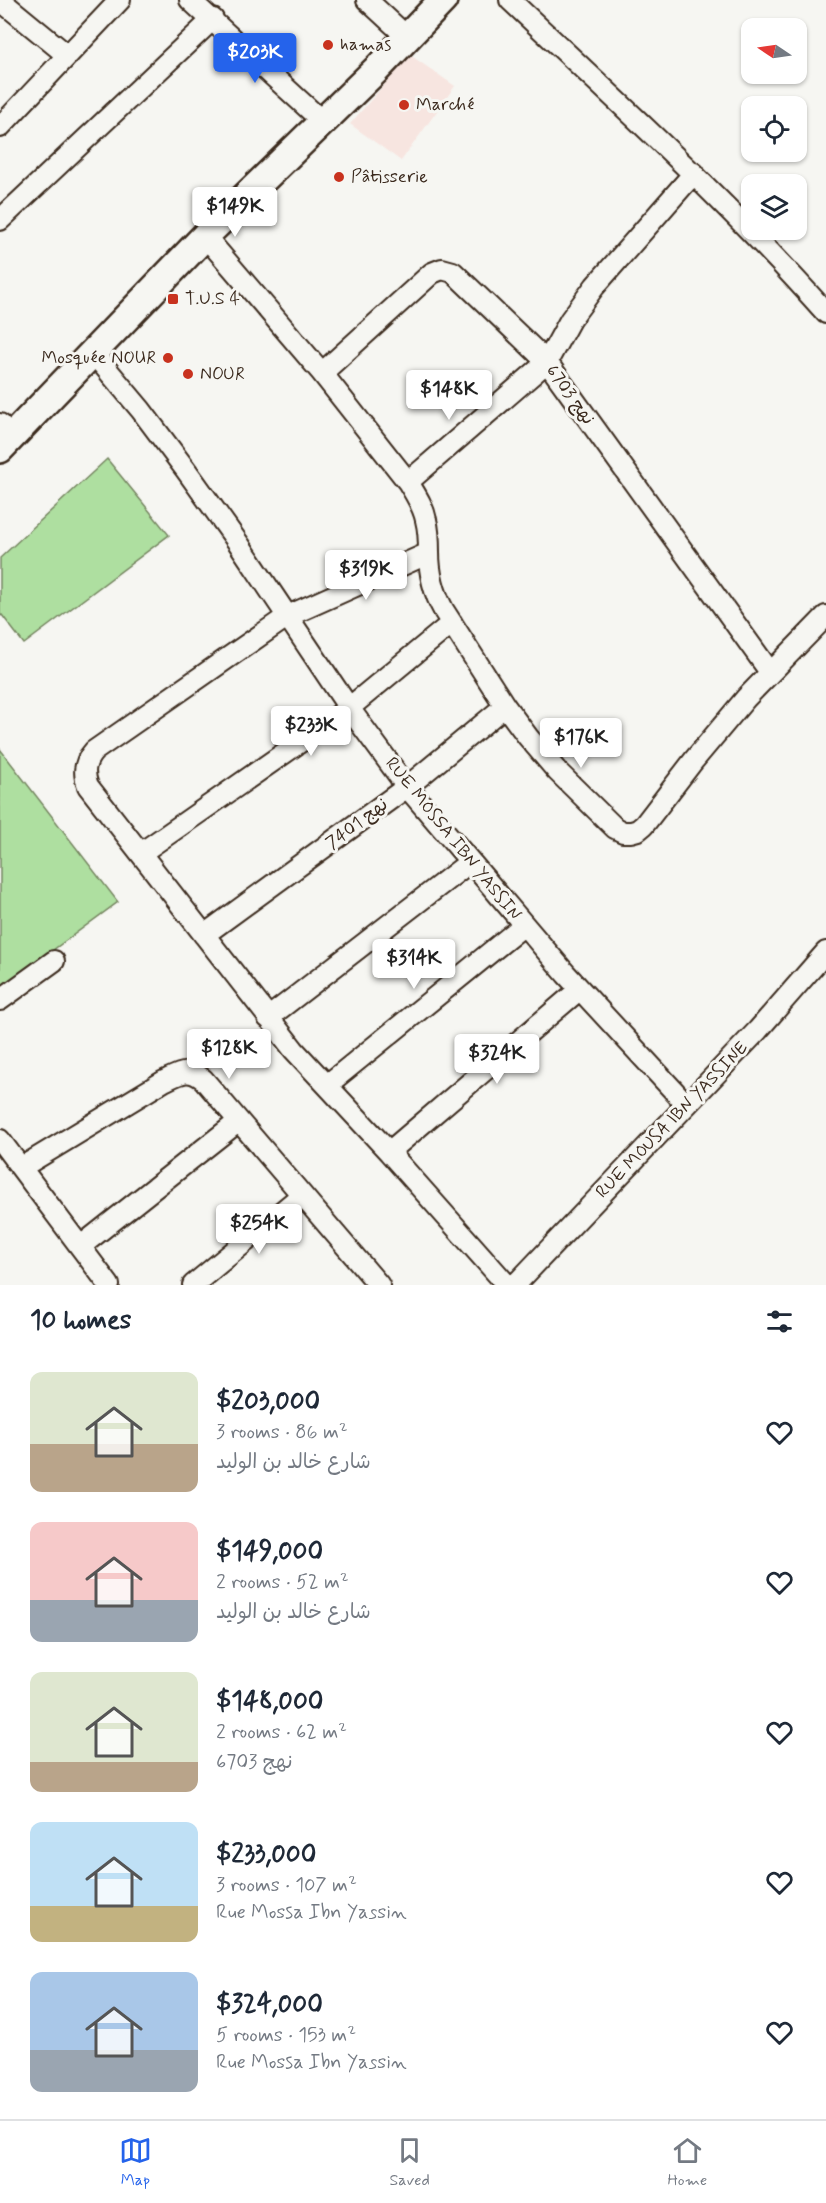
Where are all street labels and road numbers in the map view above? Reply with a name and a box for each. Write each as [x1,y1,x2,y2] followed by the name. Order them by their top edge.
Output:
[540,360,600,430] street label: نهج 6703
[380,752,527,926] street label: RUE MOSSA IBN YASSIN
[321,793,393,855] street label: نهج 7401
[591,1036,753,1204] street label: RUE MOUSA IBN YASSINE

